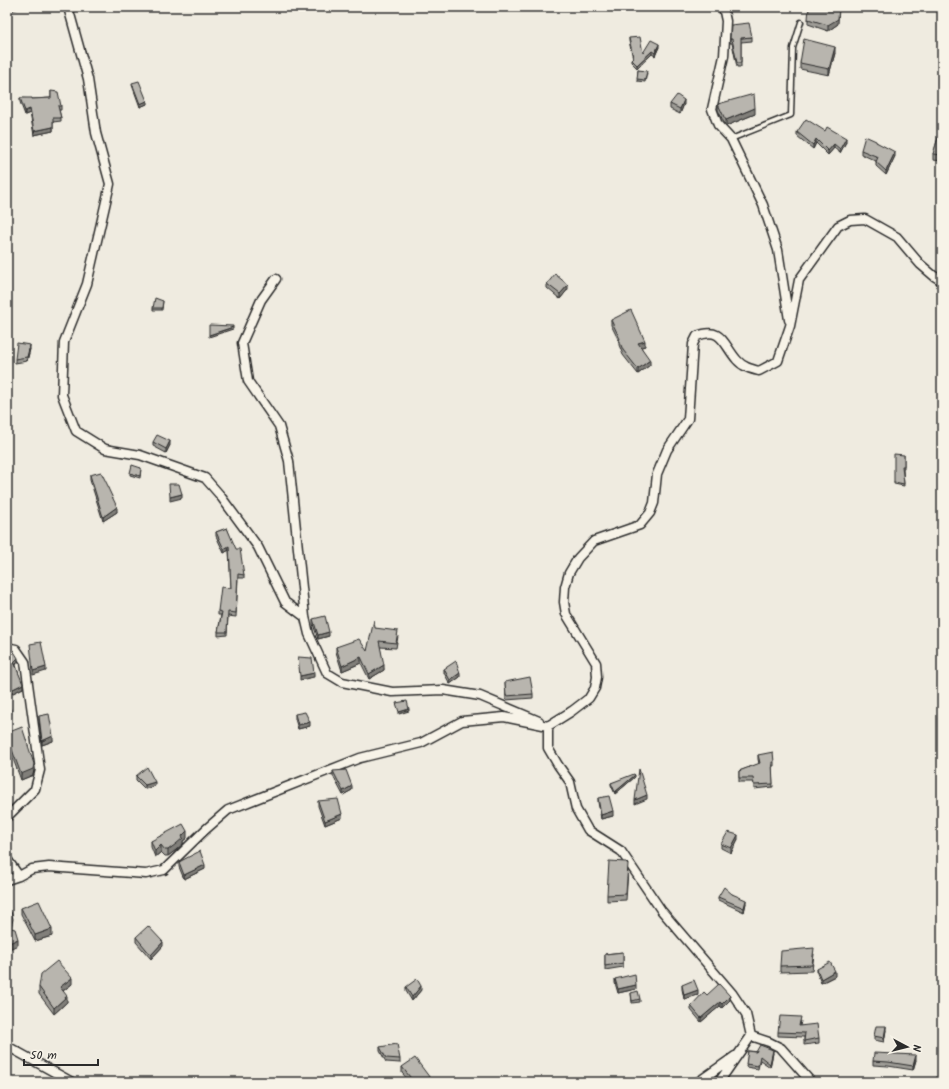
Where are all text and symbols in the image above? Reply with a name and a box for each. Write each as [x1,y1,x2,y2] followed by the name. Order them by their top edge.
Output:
[887,1027,927,1067] north arrow
[24,1041,98,1067] scale bar
[907,1044,925,1053] text: N
[30,1046,57,1065] text: 50 m

